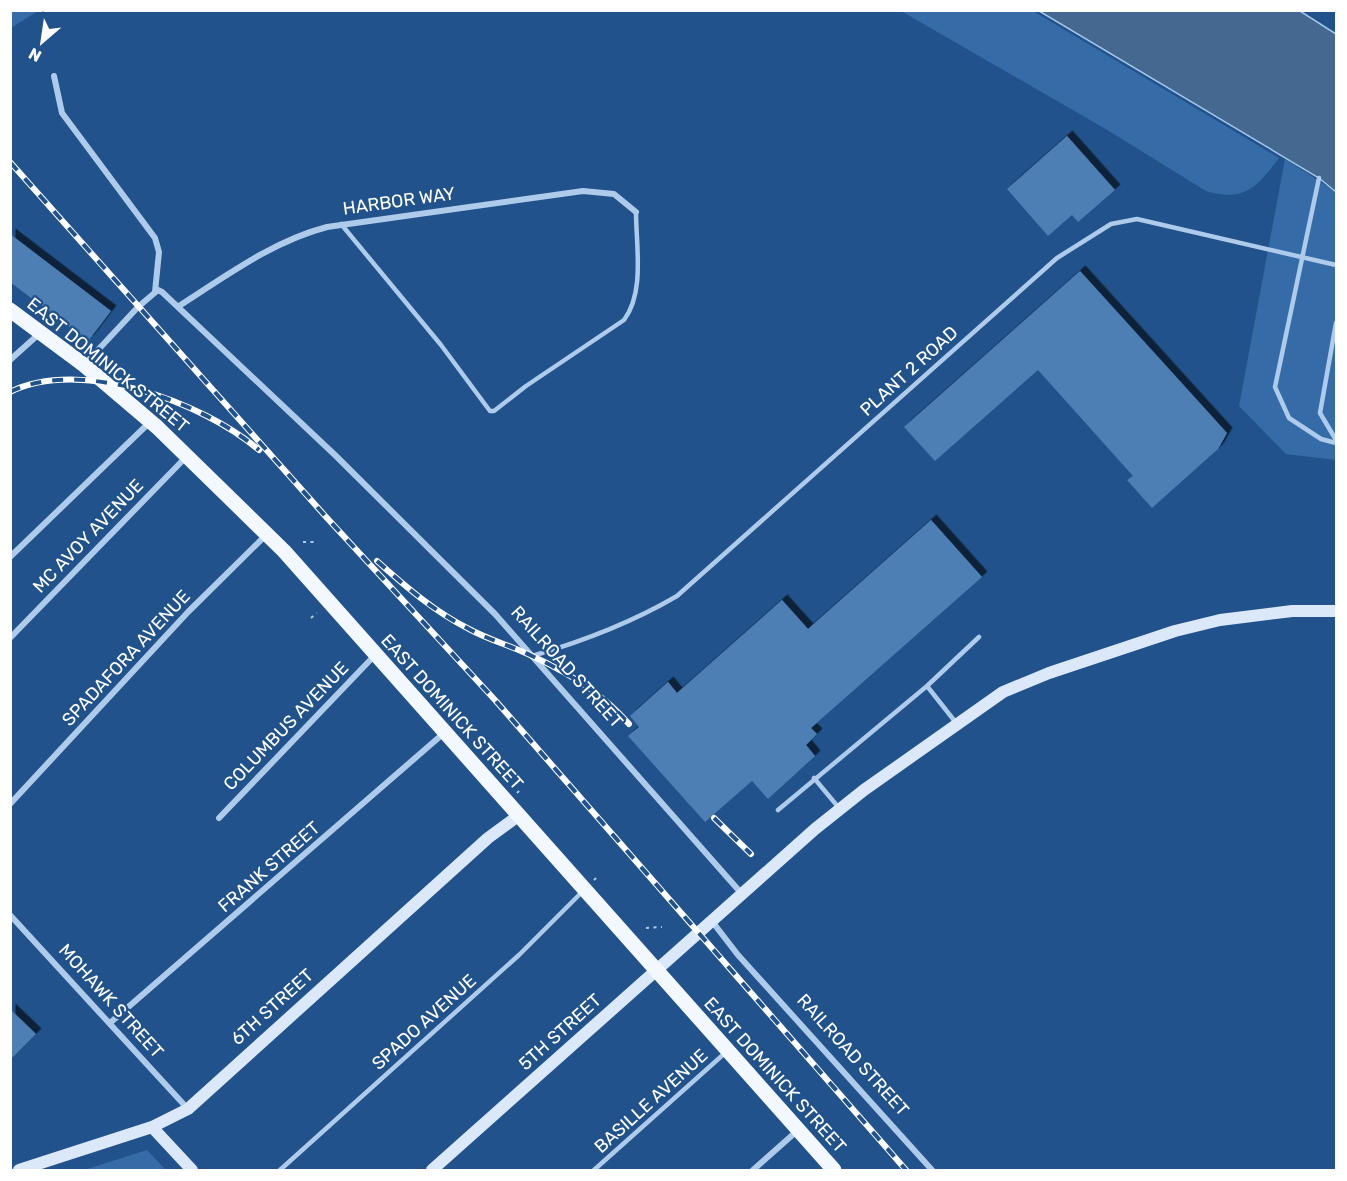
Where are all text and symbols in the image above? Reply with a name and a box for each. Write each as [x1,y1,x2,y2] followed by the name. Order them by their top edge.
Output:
[12,12,72,72] north arrow
[25,44,45,66] text: N
[341,182,457,220] street label: HARBOR WAY
[23,293,193,437] street label: EAST DOMINICK STREET
[856,321,962,421] street label: PLANT 2 ROAD
[28,475,148,597] street label: MC AVOY AVENUE
[57,585,195,731] street label: SPADAFORA AVENUE
[506,601,628,733] street label: RAILROAD STREET
[376,630,528,794] street label: EAST DOMINICK STREET
[219,657,353,795] street label: COLUMBUS AVENUE
[214,817,324,917] street label: FRANK STREET
[54,939,168,1063] street label: MOHAWK STREET
[226,964,318,1050] street label: 6TH STREET
[367,969,481,1075] street label: SPADO AVENUE
[514,989,606,1075] street label: 5TH STREET
[792,989,914,1121] street label: RAILROAD STREET
[699,993,851,1157] street label: EAST DOMINICK STREET
[590,1044,712,1158] street label: BASILLE AVENUE

